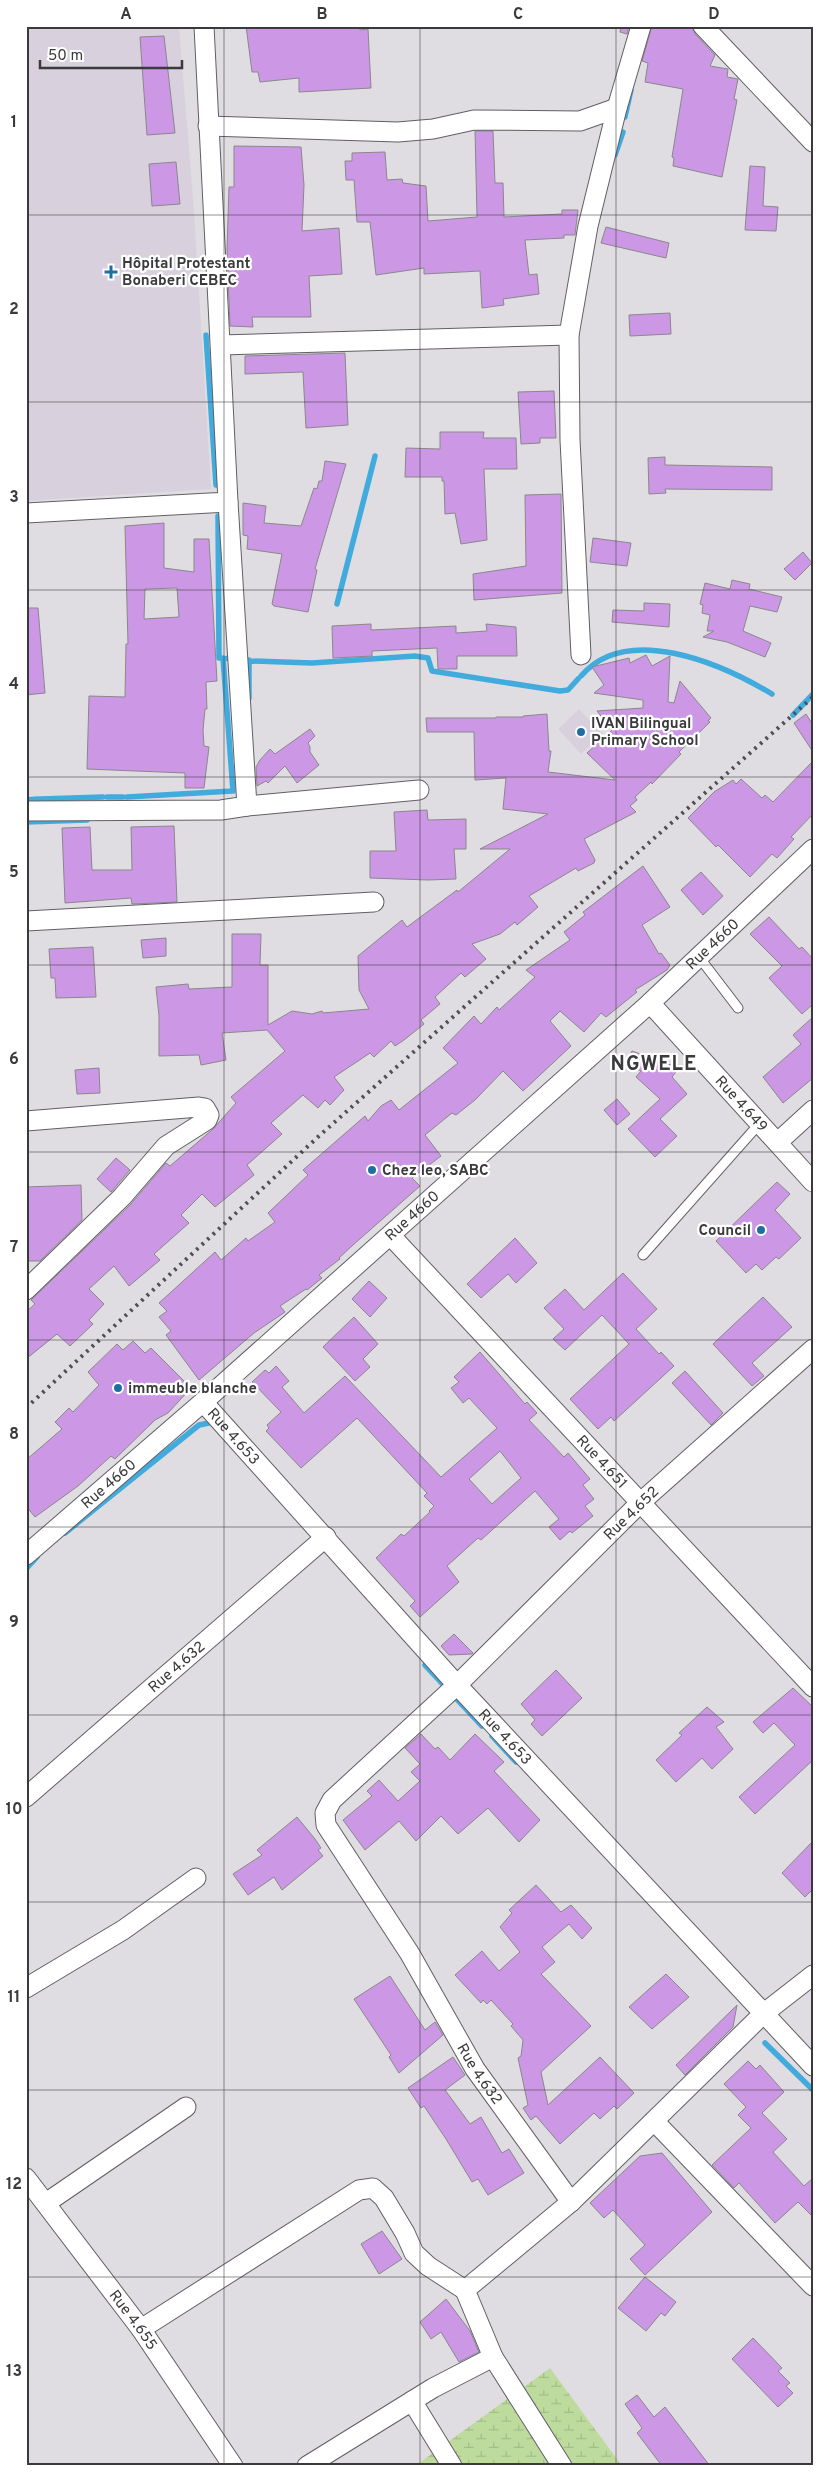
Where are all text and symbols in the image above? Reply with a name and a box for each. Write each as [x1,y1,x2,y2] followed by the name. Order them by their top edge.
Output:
[120,5,132,25] text: A
[316,5,328,25] text: B
[513,5,523,25] text: C
[708,5,720,25] text: D
[40,38,182,70] scale bar
[48,47,83,66] text: 50 m
[11,113,17,133] text: 1
[122,255,250,291] place label: Hôpital Protestant Bonaberi CEBEC
[104,265,118,279] marker: Hôpital Protestant Bonaberi CEBEC
[9,300,19,320] text: 2
[9,488,19,508] text: 3
[9,675,19,695] text: 4
[591,715,699,751] place label: IVAN Bilingual Primary School
[575,726,587,738] marker: IVAN Bilingual Primary School
[9,863,19,883] text: 5
[683,915,744,975] street label: Rue 4660
[9,1050,19,1070] text: 6
[611,1052,697,1078] district label: NGWELE
[710,1072,771,1137] street label: Rue 4.649
[382,1162,489,1181] place label: Chez leo, SABC
[366,1164,378,1176] marker: Chez leo, SABC
[382,1187,444,1246] street label: Rue 4660
[698,1222,751,1241] place label: Council
[755,1224,767,1236] marker: Council
[10,1238,18,1258] text: 7
[128,1380,257,1399] place label: immeuble blanche
[112,1382,124,1394] marker: immeuble blanche
[202,1405,263,1470] street label: Rue 4.653
[9,1425,19,1445] text: 8
[571,1432,631,1493] street label: Rue 4.651
[78,1456,141,1514] street label: Rue 4660
[600,1483,664,1545] street label: Rue 4.652
[9,1613,19,1633] text: 9
[145,1638,210,1698] street label: Rue 4.632
[473,1706,535,1770] street label: Rue 4.653
[6,1800,22,1820] text: 10
[8,1988,20,2008] text: 11
[452,2041,506,2109] street label: Rue 4.632
[6,2175,22,2195] text: 12
[104,2287,161,2354] street label: Rue 4.655
[6,2362,22,2382] text: 13

